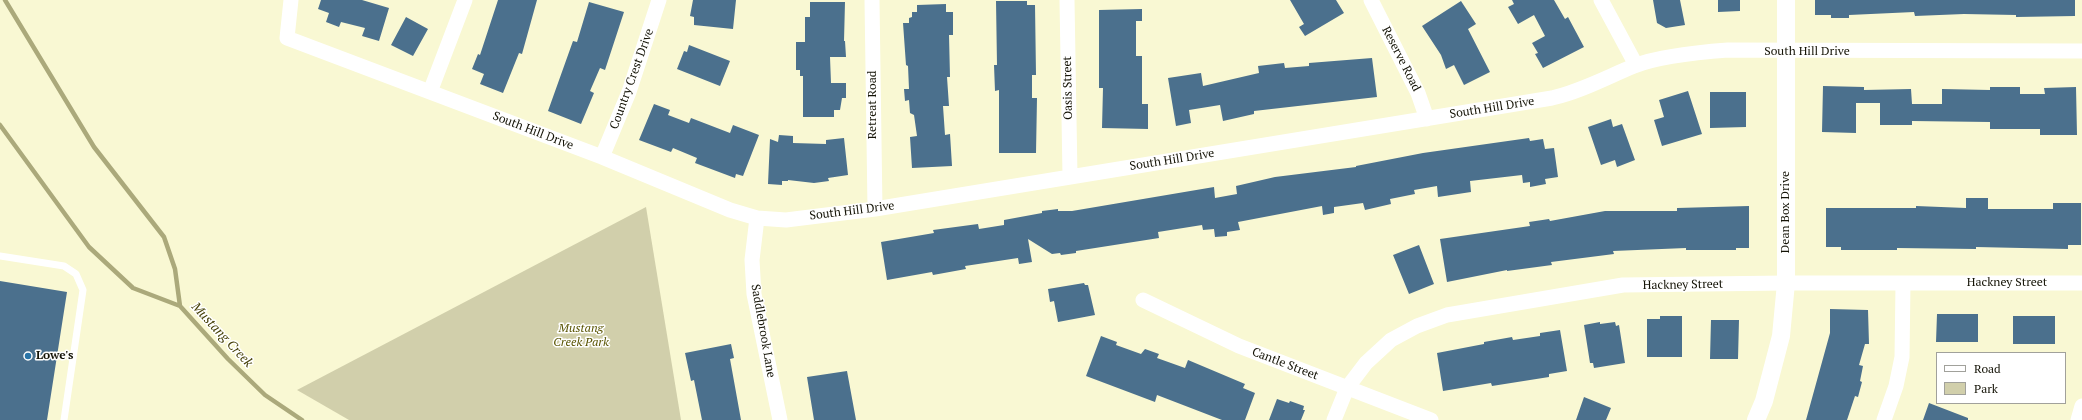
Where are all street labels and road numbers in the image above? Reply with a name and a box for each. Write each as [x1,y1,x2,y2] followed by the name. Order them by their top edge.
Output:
[1378,24,1424,94] street label: Reserve Road
[607,27,657,131] street label: Country Crest Drive
[1764,45,1850,59] street label: South Hill Drive
[1060,56,1076,120] street label: Oasis Street
[866,71,880,139] street label: Retreat Road
[1449,94,1535,122] street label: South Hill Drive
[491,109,575,153] street label: South Hill Drive
[1129,146,1215,174] street label: South Hill Drive
[1779,171,1793,253] street label: Dean Box Drive
[809,199,895,223] street label: South Hill Drive
[1967,276,2047,290] street label: Hackney Street
[1643,277,1723,293] street label: Hackney Street
[748,283,778,379] street label: Saddlebrook Lane
[1250,345,1320,383] street label: Cantle Street

